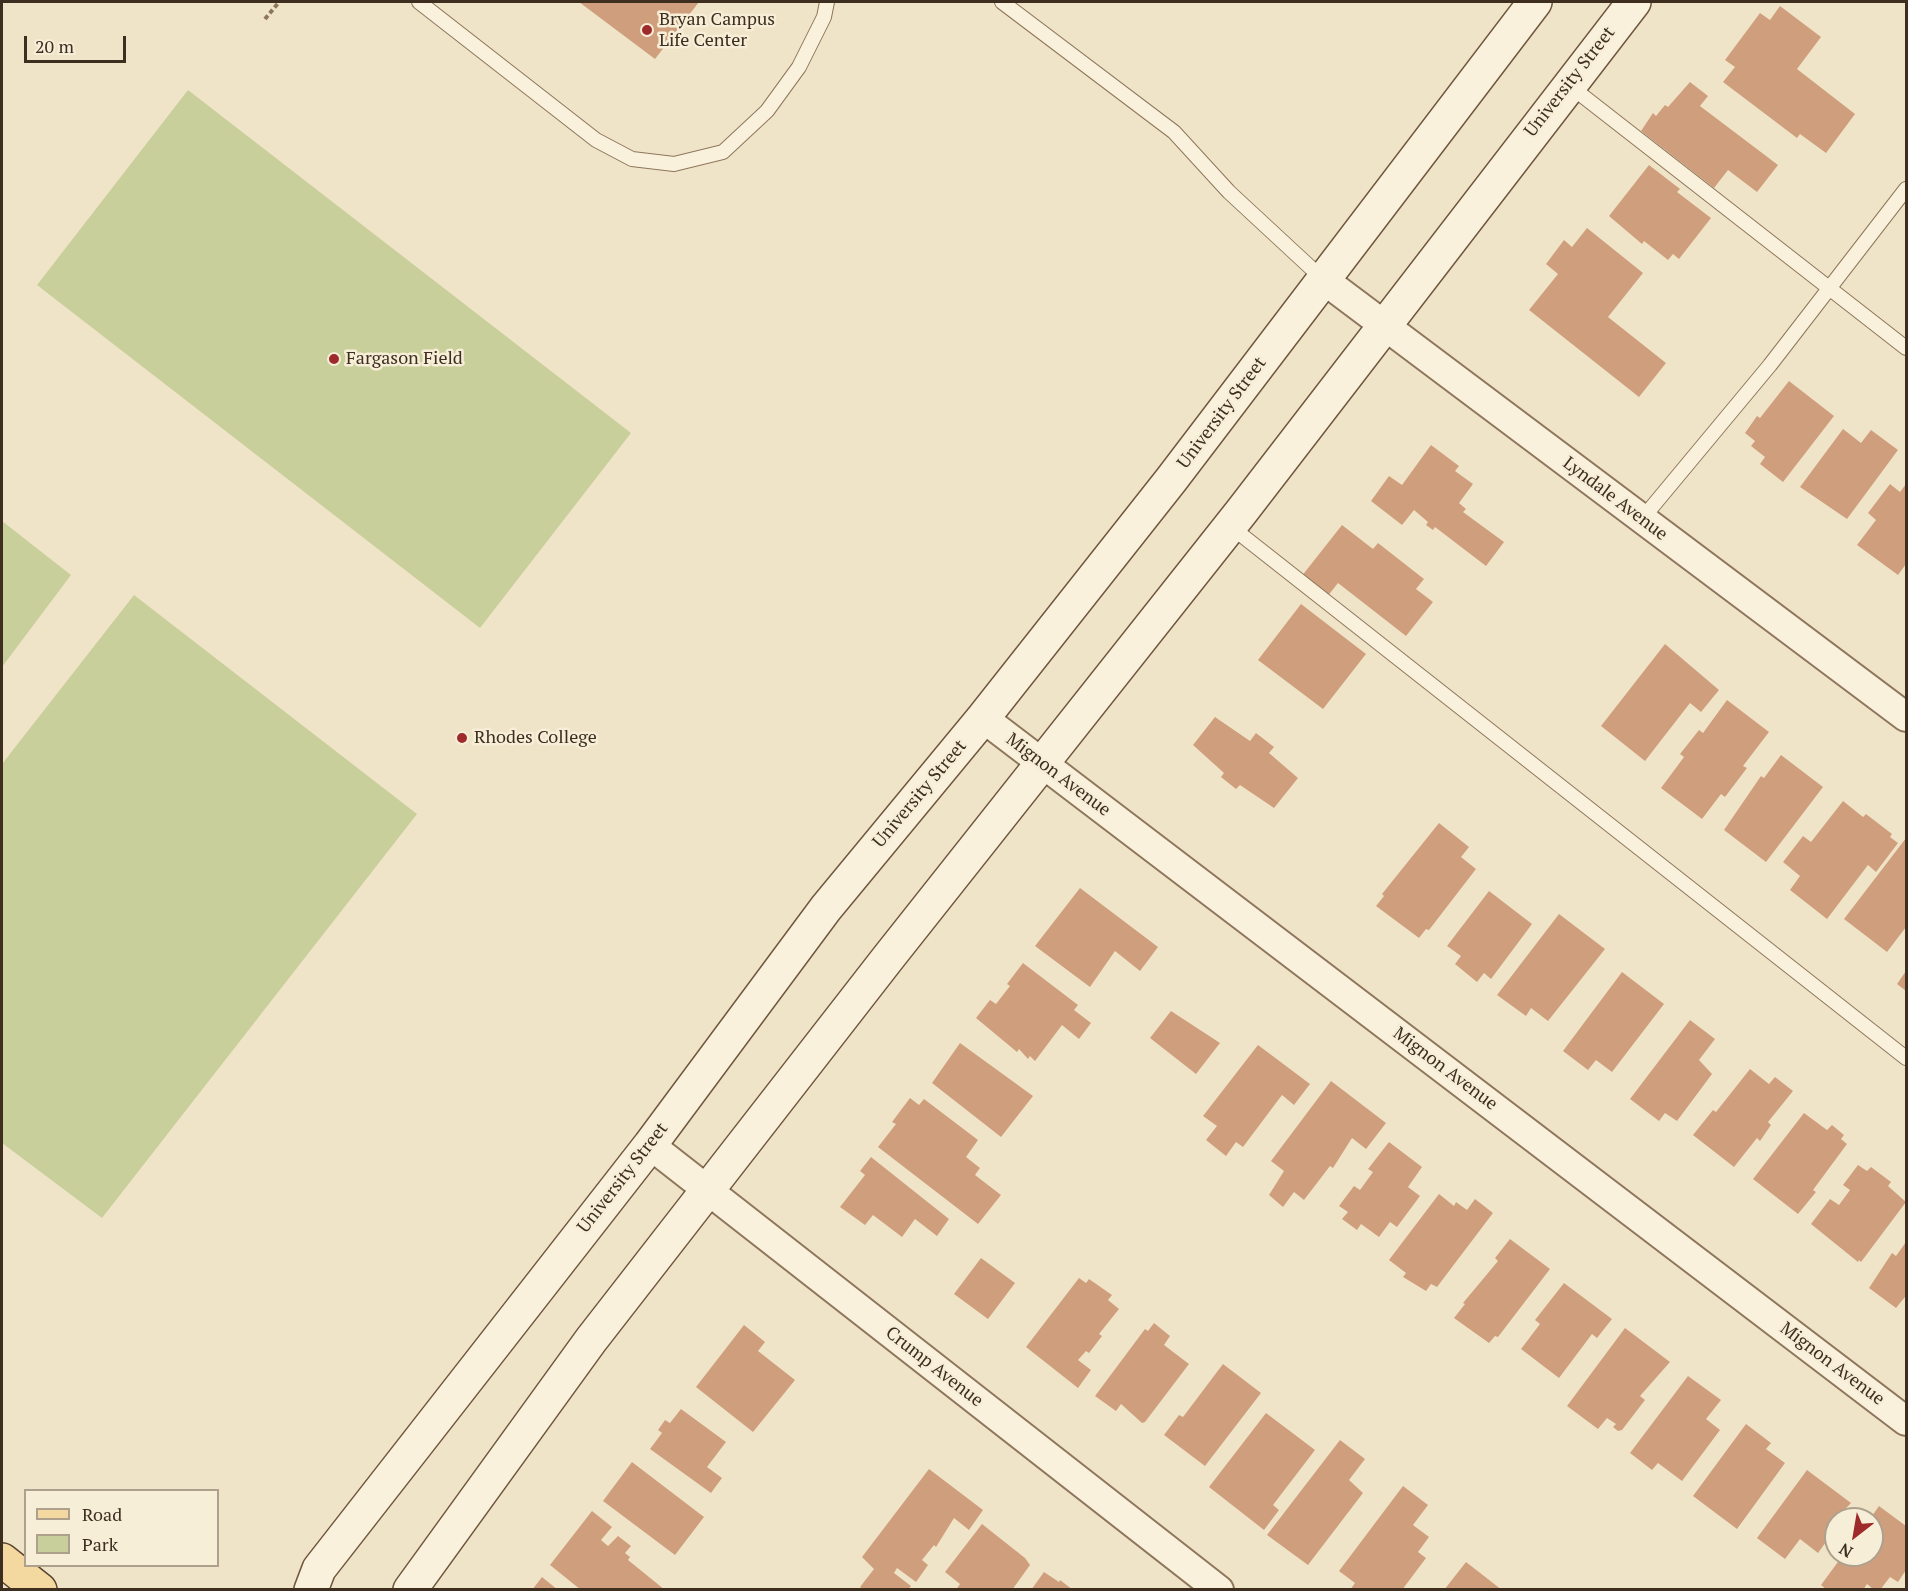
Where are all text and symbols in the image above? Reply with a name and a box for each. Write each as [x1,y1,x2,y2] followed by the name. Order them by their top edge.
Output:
[659,9,775,52] place label: Bryan Campus Life Center
[1520,22,1620,142] street label: University Street
[640,23,654,37] marker: Bryan Campus Life Center
[27,24,129,62] scale bar
[35,34,74,58] text: 20 m
[346,348,463,370] place label: Fargason Field
[327,352,341,366] marker: Fargason Field
[1173,353,1271,473] street label: University Street
[1558,453,1672,545] street label: Lyndale Avenue
[474,727,597,749] place label: Rhodes College
[1002,729,1114,821] street label: Mignon Avenue
[455,731,469,745] marker: Rhodes College
[869,736,971,852] street label: University Street
[1389,1023,1501,1115] street label: Mignon Avenue
[573,1118,673,1238] street label: University Street
[1776,1318,1888,1410] street label: Mignon Avenue
[881,1322,987,1412] street label: Crump Avenue
[24,1489,219,1567] legend
[82,1502,122,1526] text: Road
[1824,1507,1884,1567] north arrow
[82,1532,118,1556] text: Park
[1835,1538,1857,1563] text: N

